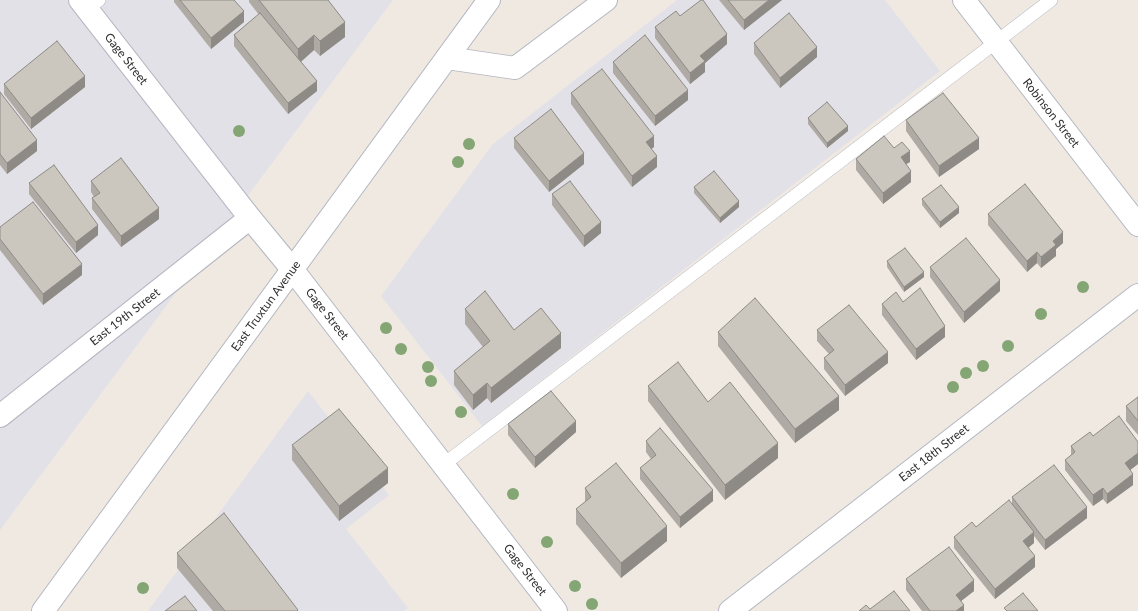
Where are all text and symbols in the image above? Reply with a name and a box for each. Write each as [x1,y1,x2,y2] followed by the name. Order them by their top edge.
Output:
[101,30,151,88] street label: Gage Street
[1020,76,1082,150] street label: Robinson Street
[228,258,304,354] street label: East Truxtun Avenue
[87,285,163,349] street label: East 19th Street
[302,285,352,343] street label: Gage Street
[896,421,972,485] street label: East 18th Street
[500,541,550,599] street label: Gage Street

